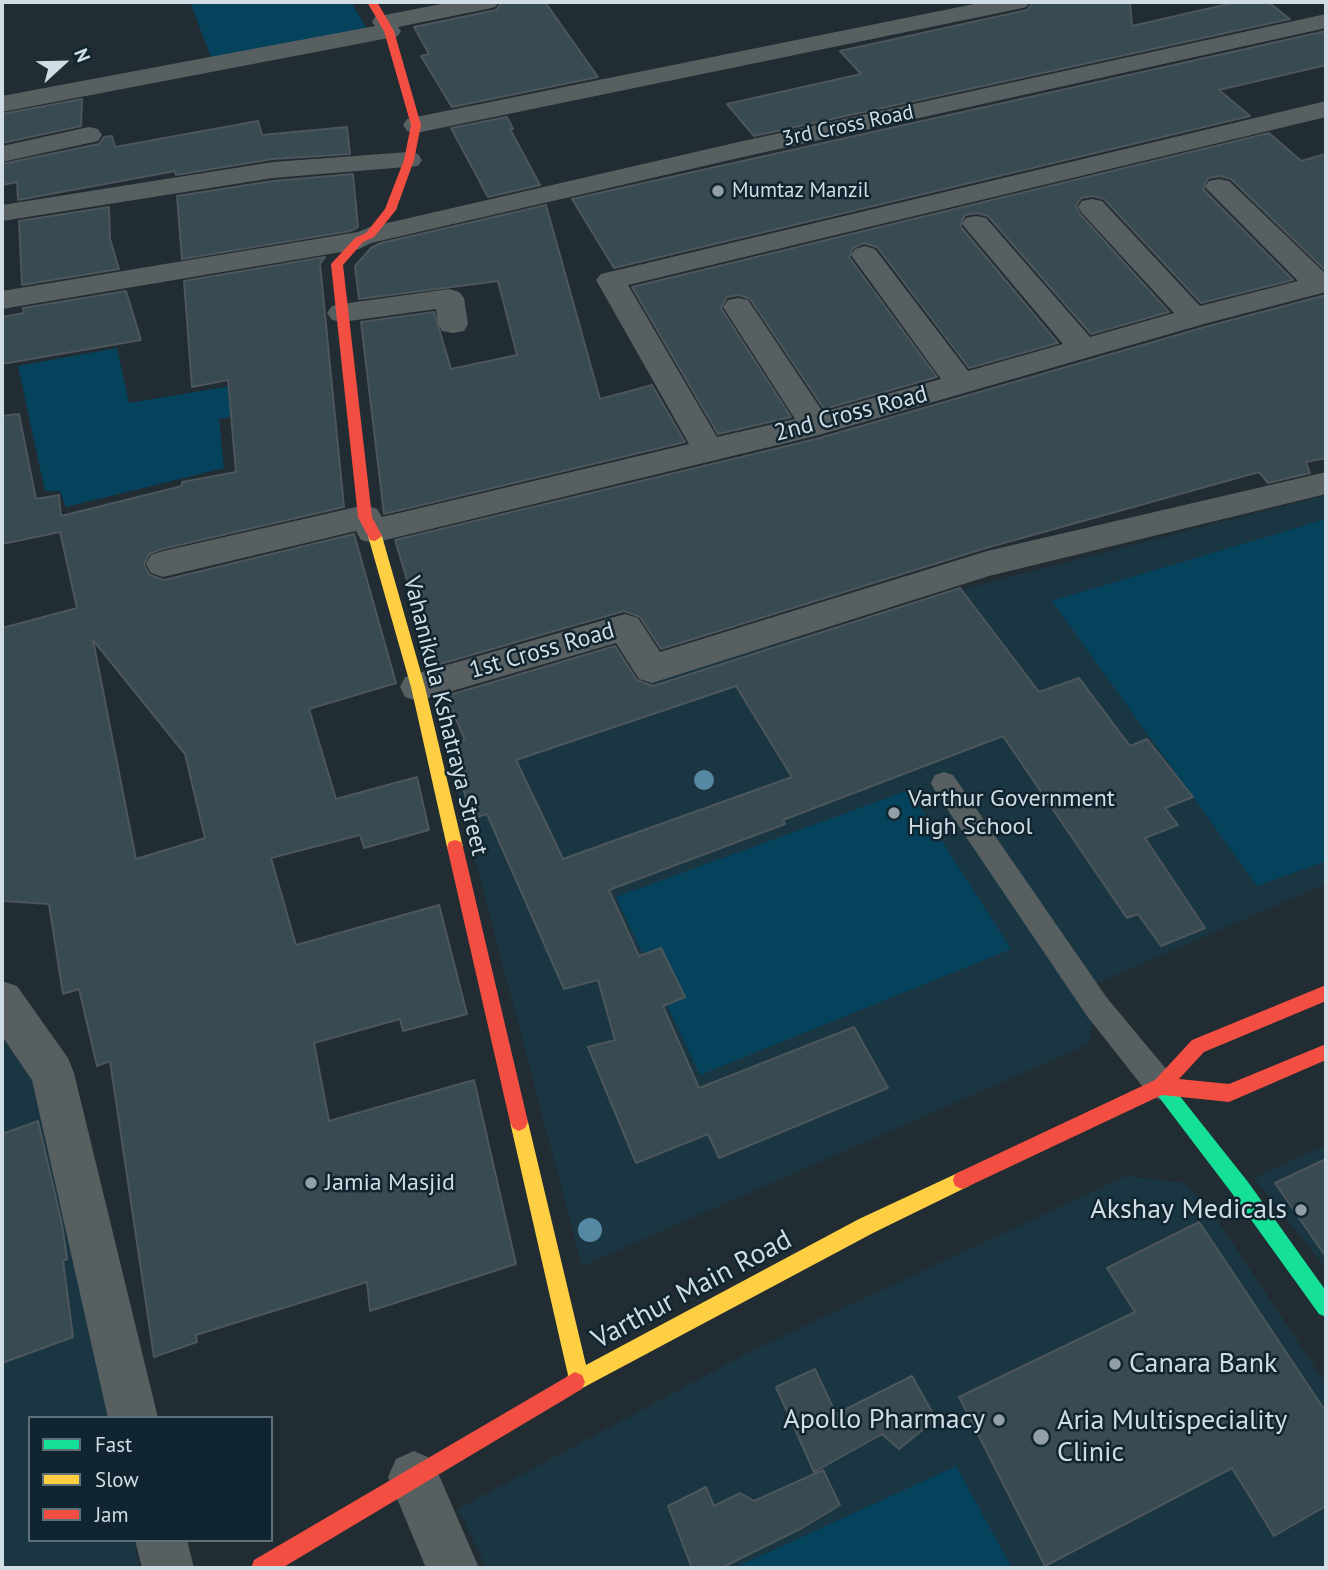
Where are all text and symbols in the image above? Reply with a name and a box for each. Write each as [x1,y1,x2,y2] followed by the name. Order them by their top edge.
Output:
[28,28,98,98] north arrow
[69,45,96,65] text: N
[780,100,916,152] street label: 3rd Cross Road
[732,178,869,204] place label: Mumtaz Manzil
[710,183,726,199] marker: Mumtaz Manzil
[771,380,931,448] street label: 2nd Cross Road
[396,573,494,859] street label: Vahanikula Kshatraya Street
[466,617,618,685] street label: 1st Cross Road
[908,785,1115,841] place label: Varthur Government High School
[886,805,902,821] marker: Varthur Government High School
[325,1169,455,1197] place label: Jamia Masjid
[303,1175,319,1191] marker: Jamia Masjid
[1090,1193,1287,1227] place label: Akshay Medicals
[1293,1202,1309,1218] marker: Akshay Medicals
[586,1223,798,1357] street label: Varthur Main Road
[1129,1347,1277,1381] place label: Canara Bank
[1107,1356,1123,1372] marker: Canara Bank
[783,1403,985,1437] place label: Apollo Pharmacy
[1057,1404,1287,1470] place label: Aria Multispeciality Clinic
[991,1412,1007,1428] marker: Apollo Pharmacy
[28,1416,273,1542] legend
[1031,1427,1051,1447] marker: Aria Multispeciality Clinic
[95,1431,132,1458] text: Fast
[95,1466,139,1493] text: Slow
[95,1501,129,1528] text: Jam

